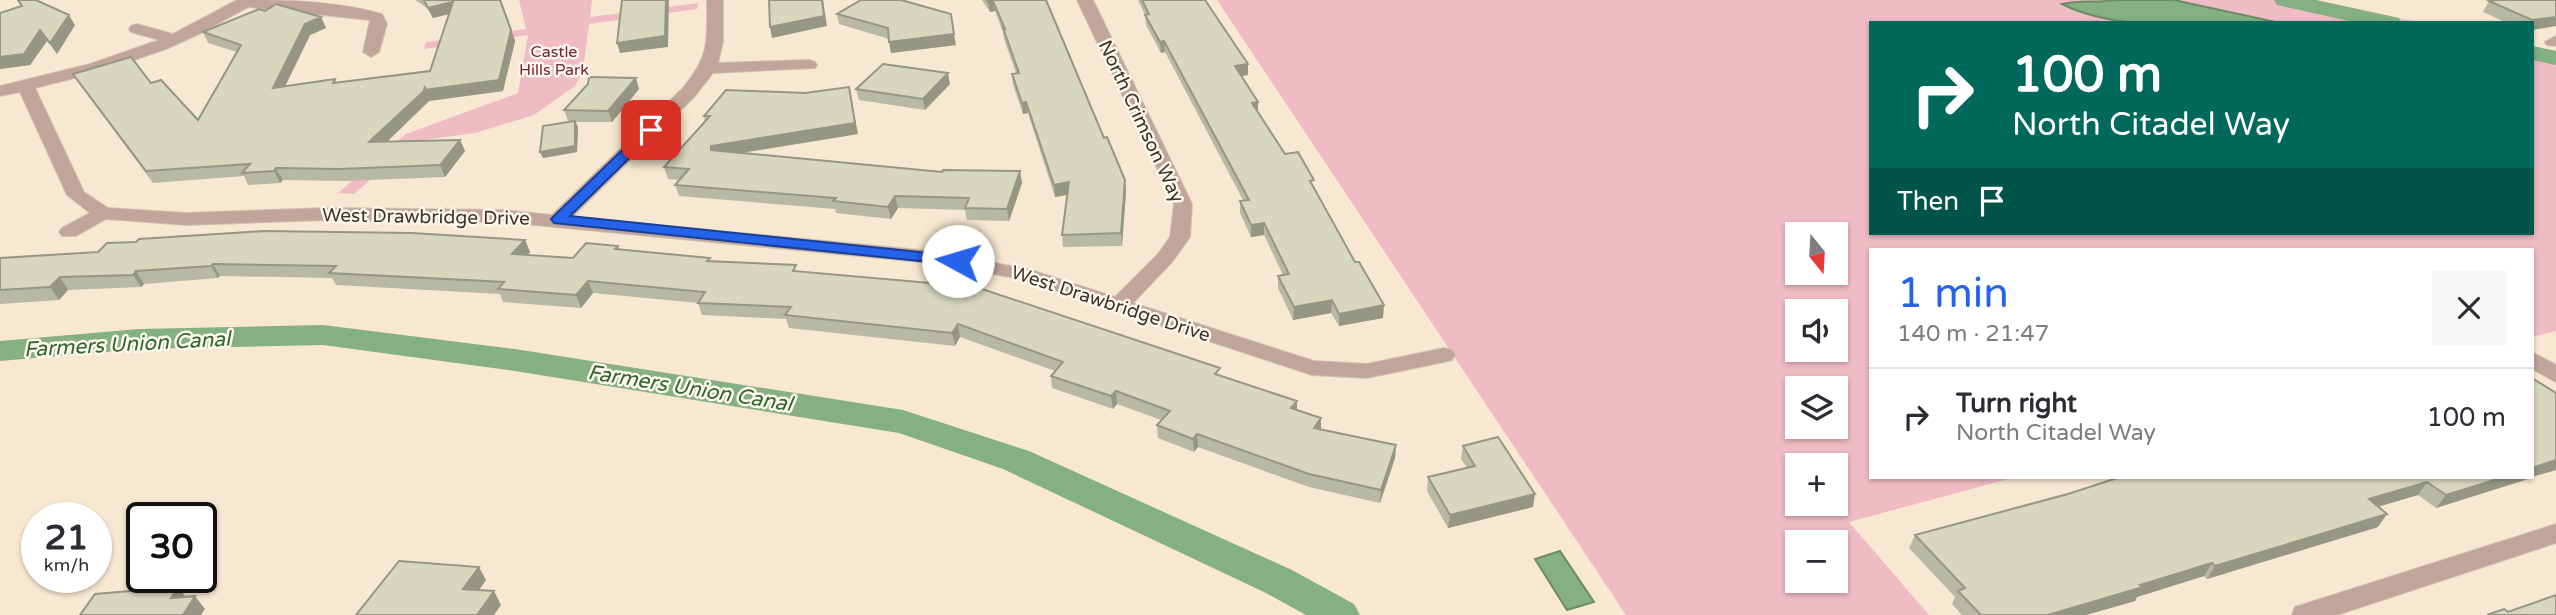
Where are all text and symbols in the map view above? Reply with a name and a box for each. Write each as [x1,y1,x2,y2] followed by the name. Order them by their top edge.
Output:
[1094,37,1188,206] street label: North Crimson Way
[519,42,589,80] park label: Castle Hills Park
[2012,46,2162,105] text: 100 m
[1897,49,1988,140] icon: right
[621,100,681,160] pin
[2012,106,2290,144] text: North Citadel Way
[632,111,670,149] icon: arrive
[1973,182,2011,220] icon: arrive
[1897,186,1959,217] text: Then
[322,204,530,230] street label: West Drawbridge Drive
[1785,222,1848,285] north arrow
[1785,222,1848,593] map controls
[921,224,995,298] position arrow
[1009,261,1213,347] street label: West Drawbridge Drive
[1897,268,2009,319] text: 1 min
[2432,271,2506,345] button: close
[1785,299,1848,362] button: sound
[1897,320,2049,348] text: 140 m · 21:47
[23,326,234,362] water label: Farmers Union Canal
[586,360,797,417] water label: Farmers Union Canal
[1785,376,1848,439] button: layers
[1956,388,2077,419] text: Turn right
[1897,398,1935,436] icon: right
[2426,402,2506,433] text: 100 m
[1956,419,2156,447] text: North Citadel Way
[1785,453,1848,516] button: +
[126,502,217,593] speed limit sign: 30
[45,517,88,559] text: 21
[1785,530,1848,593] button: −
[44,554,89,576] text: km/h

